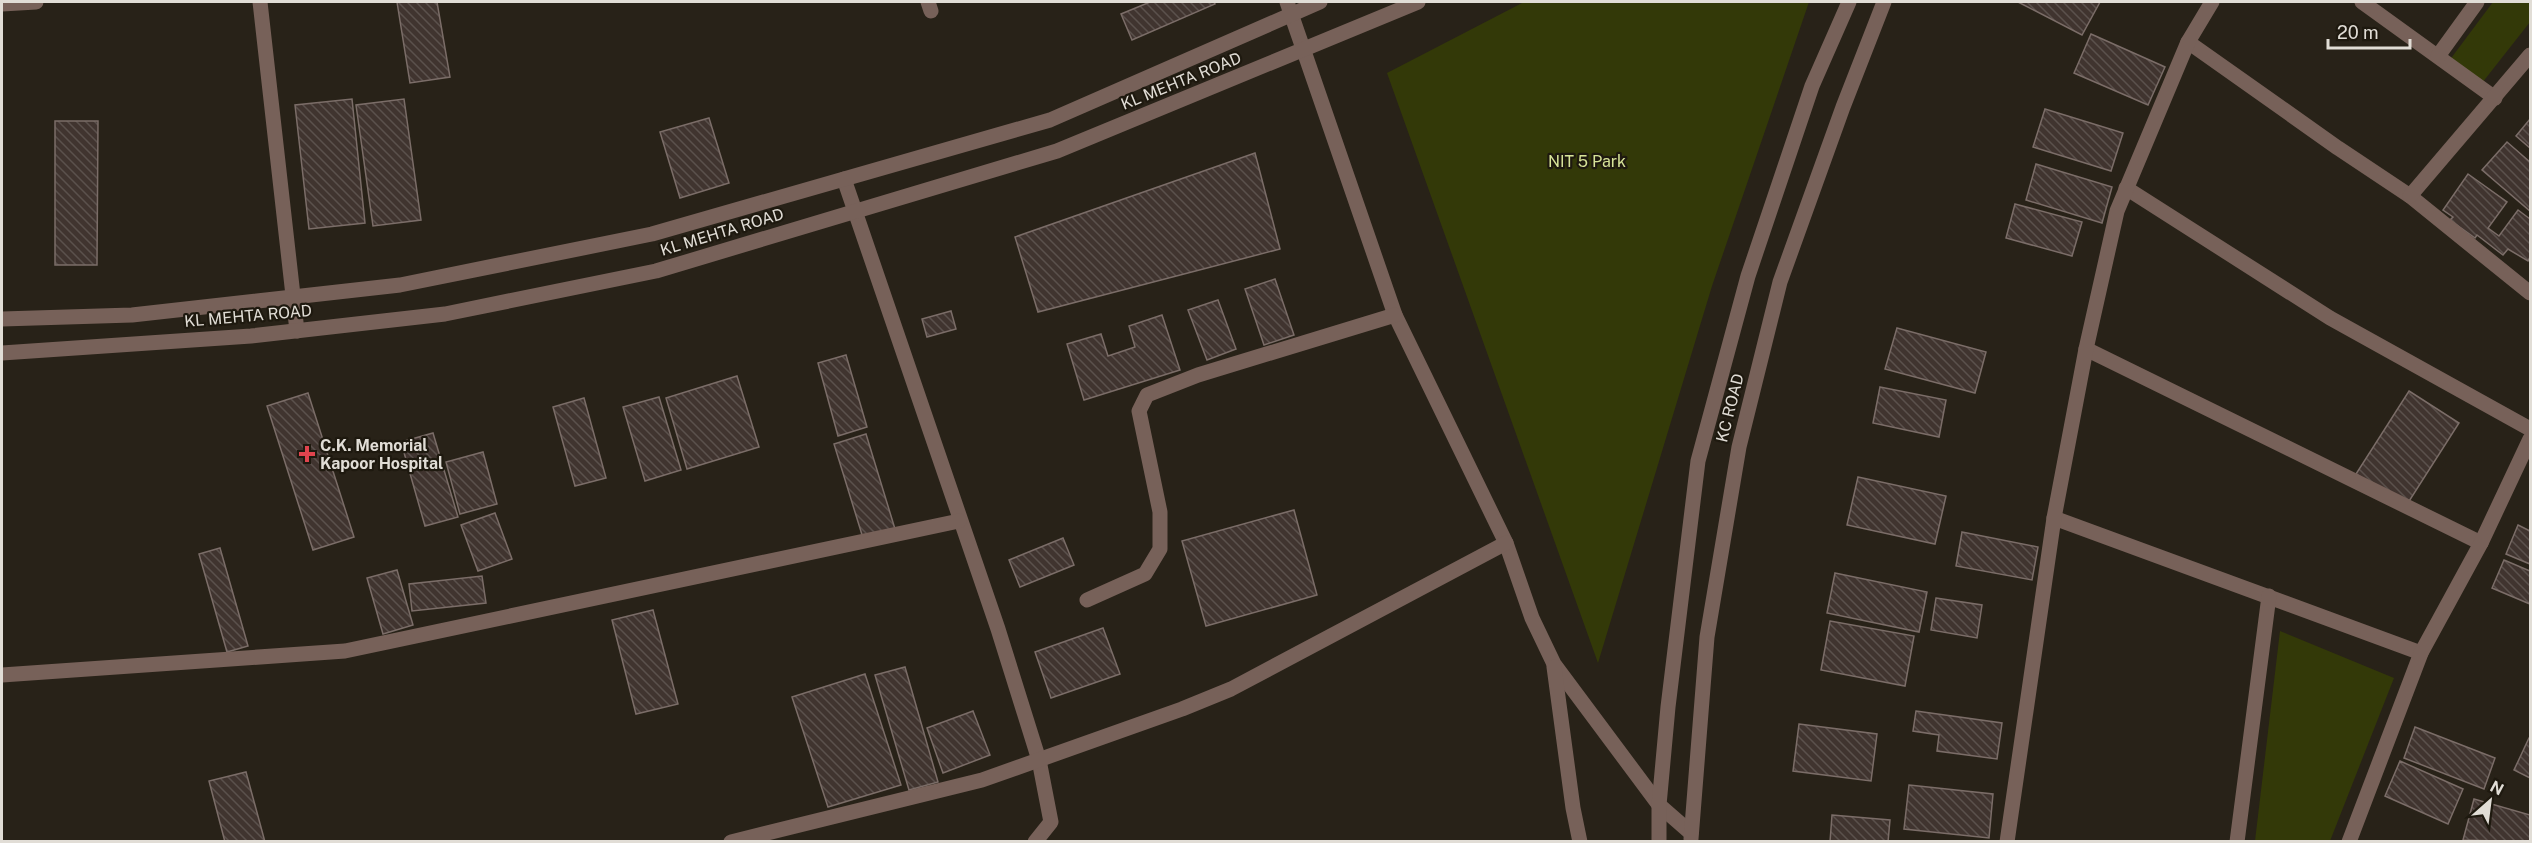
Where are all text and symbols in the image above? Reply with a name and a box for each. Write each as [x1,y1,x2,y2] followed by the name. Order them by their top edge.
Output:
[2328,12,2410,50] scale bar
[2337,22,2379,43] text: 20 m
[1118,48,1244,114] street label: KL MEHTA ROAD
[1548,152,1626,171] park label: NIT 5 Park
[658,204,786,260] street label: KL MEHTA ROAD
[183,301,313,331] street label: KL MEHTA ROAD
[1712,372,1748,444] street label: KC ROAD
[320,436,443,473] place label: C.K. Memorial Kapoor Hospital
[298,445,316,463] marker: C.K. Memorial Kapoor Hospital
[2460,771,2520,831] north arrow
[2487,777,2507,800] text: N

